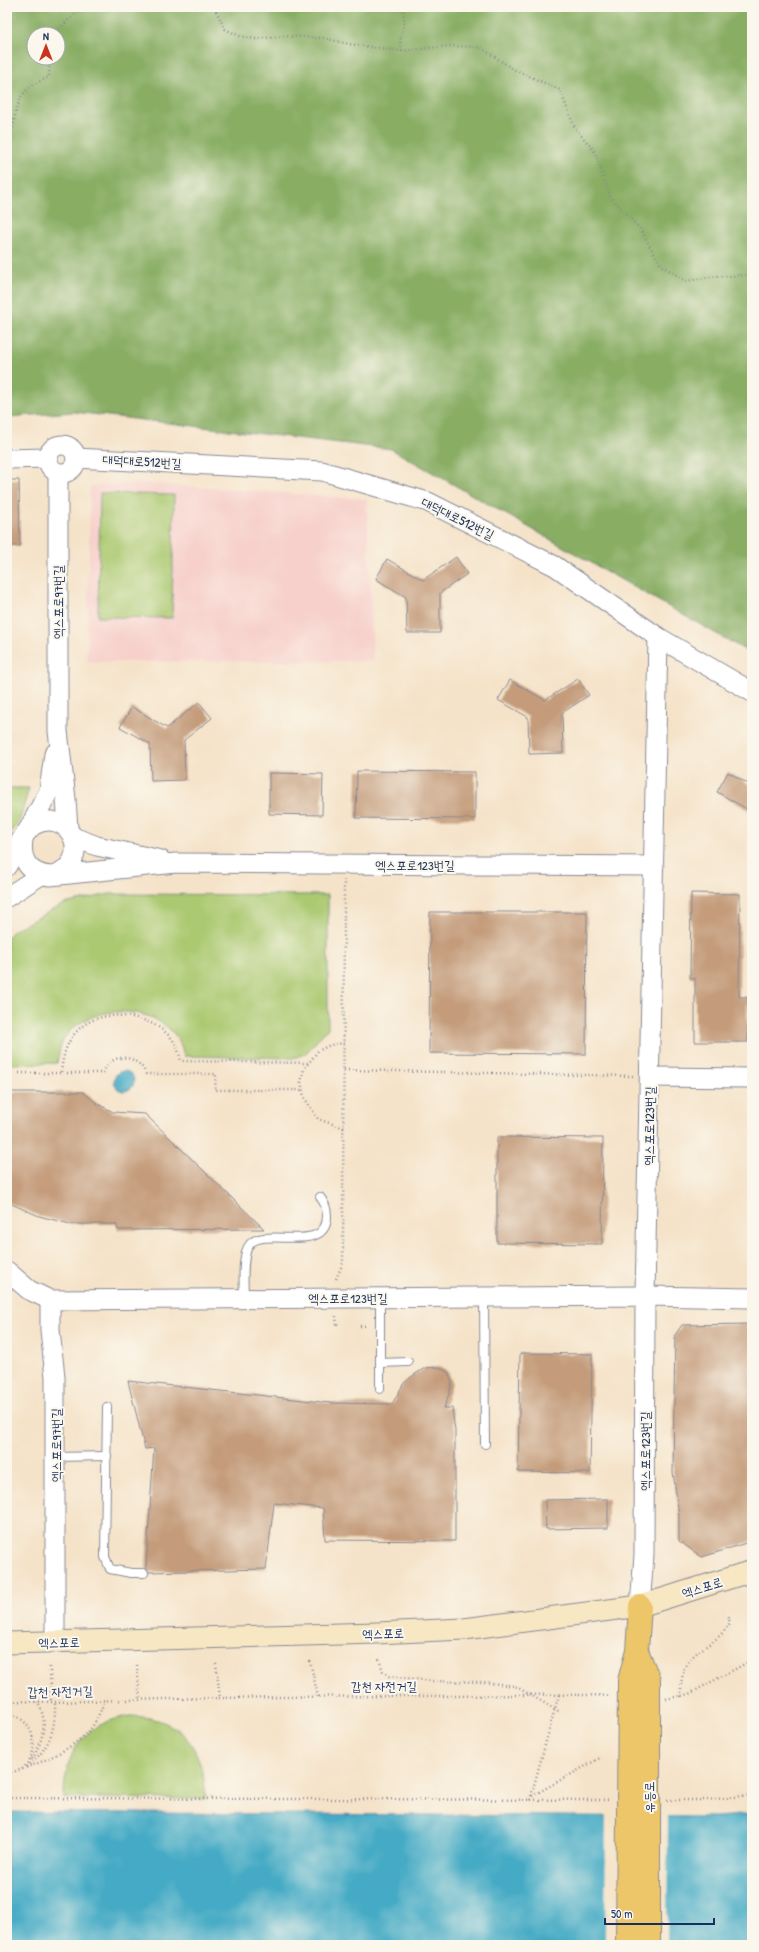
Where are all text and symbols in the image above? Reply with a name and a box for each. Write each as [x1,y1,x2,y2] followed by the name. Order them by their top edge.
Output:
[26,26,66,66] north arrow
[43,29,49,43] text: N
[102,450,182,472] street label: 대덕대로512번길
[419,493,497,543] street label: 대덕대로512번길
[49,565,67,639] street label: 엑스포로97번길
[375,856,455,874] street label: 엑스포로123번길
[639,1086,659,1166] street label: 엑스포로123번길
[308,1289,388,1307] street label: 엑스포로123번길
[47,1408,65,1482] street label: 엑스포로97번길
[636,1411,654,1491] street label: 엑스포로123번길
[679,1572,725,1602] street label: 엑스포로
[362,1623,404,1643] street label: 엑스포로
[38,1633,80,1651] street label: 엑스포로
[351,1677,417,1695] street label: 갑천 자전거길
[27,1681,93,1701] street label: 갑천 자전거길
[640,1781,658,1813] street label: 유등로
[605,1900,714,1926] scale bar
[611,1905,632,1922] text: 50 m

